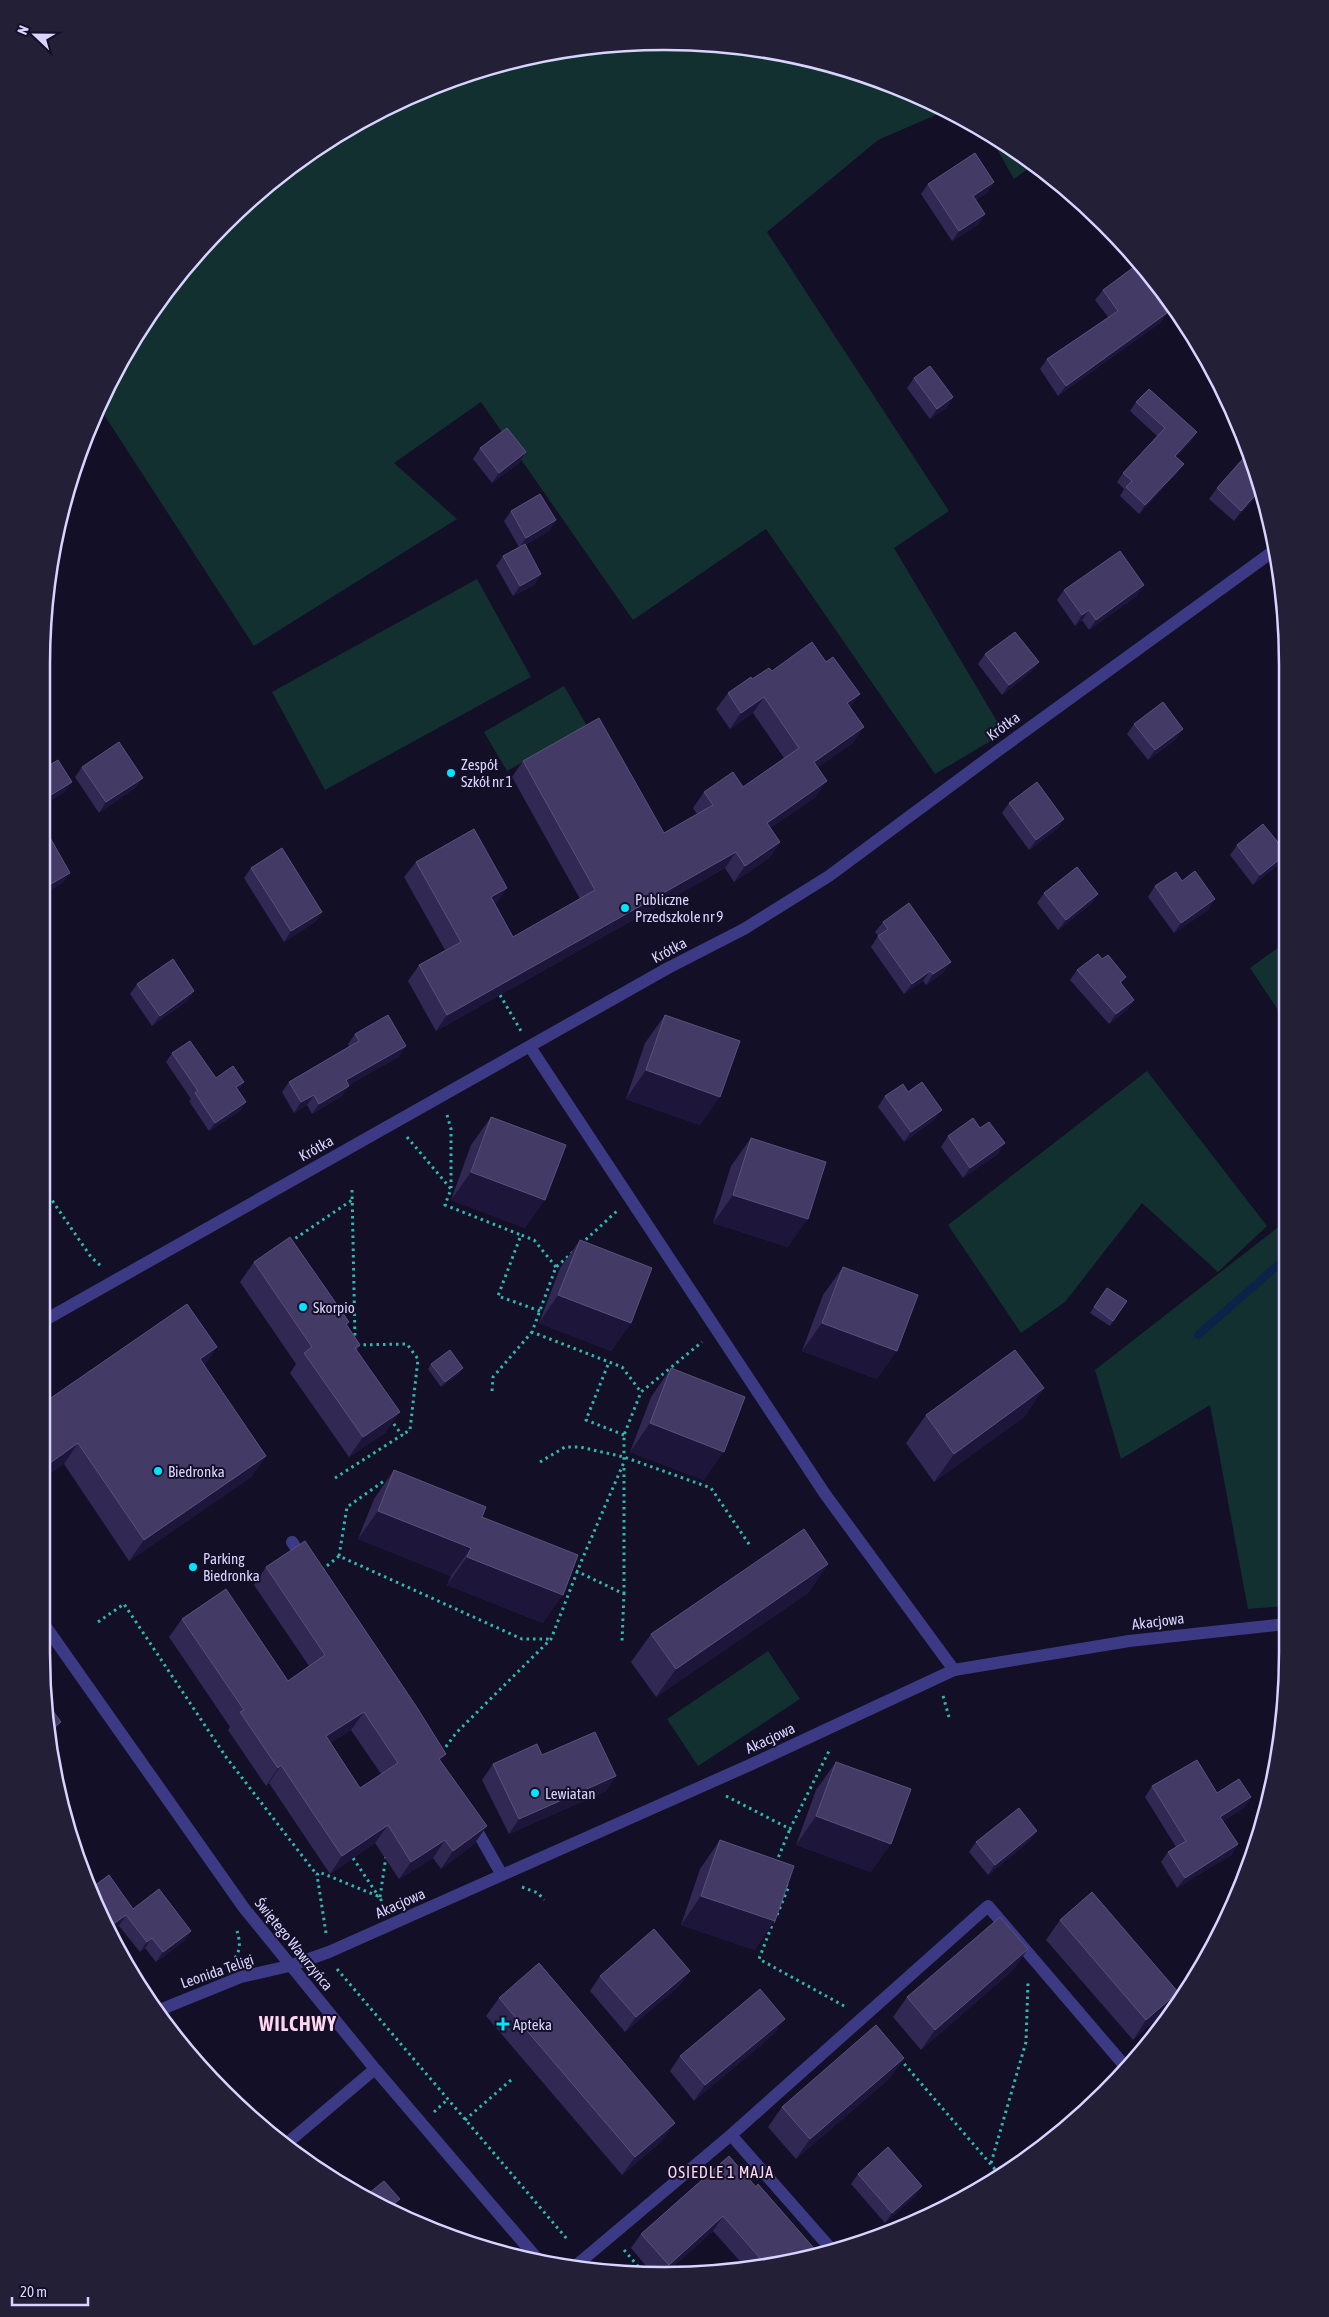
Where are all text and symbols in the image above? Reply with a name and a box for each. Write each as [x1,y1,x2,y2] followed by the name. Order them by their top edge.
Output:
[10,10,60,60] north arrow
[14,23,32,37] text: N
[983,708,1023,744] street label: Krótka
[461,756,513,790] place label: Zespół Szkół nr 1
[445,767,457,779] marker: Zespół Szkół nr 1
[635,891,723,925] place label: Publiczne Przedszkole nr 9
[619,902,631,914] marker: Publiczne Przedszkole nr 9
[649,934,689,966] street label: Krótka
[296,1132,336,1164] street label: Krótka
[313,1299,355,1316] place label: Skorpio
[297,1301,309,1313] marker: Skorpio
[168,1463,225,1480] place label: Biedronka
[152,1465,164,1477] marker: Biedronka
[203,1550,260,1584] place label: Parking Biedronka
[187,1561,199,1573] marker: Parking Biedronka
[1131,1609,1185,1633] street label: Akacjowa
[743,1719,797,1757] street label: Akacjowa
[545,1785,595,1802] place label: Lewiatan
[529,1787,541,1799] marker: Lewiatan
[373,1885,428,1921] street label: Akacjowa
[252,1894,336,1994] street label: Świętego Wawrzyńca
[178,1951,256,1991] street label: Leonida Teligi
[258,2012,337,2035] district label: WILCHWY
[513,2016,552,2033] place label: Apteka
[497,2018,509,2030] marker: Apteka
[668,2163,774,2181] district label: OSIEDLE 1 MAJA
[12,2274,89,2306] scale bar
[20,2283,47,2300] text: 20 m

